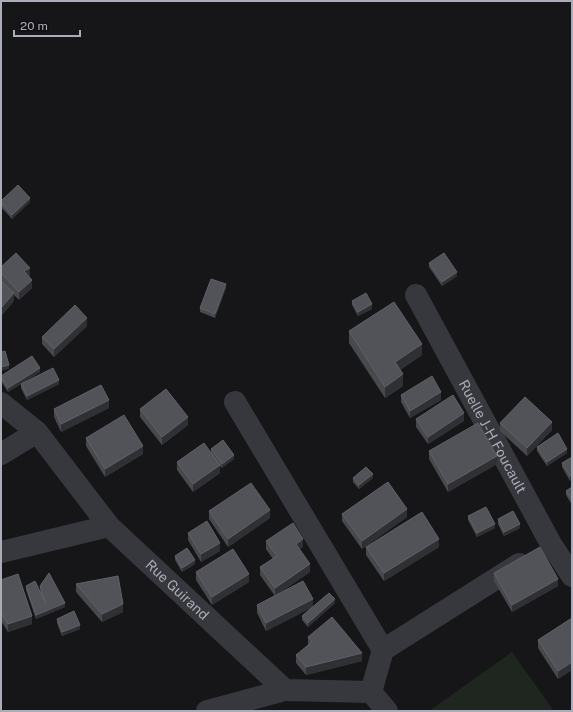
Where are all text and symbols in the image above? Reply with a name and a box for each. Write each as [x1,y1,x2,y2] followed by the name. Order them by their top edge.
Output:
[14,12,80,38] scale bar
[20,19,48,33] text: 20 m
[456,377,530,496] street label: Ruelle J-H Foucault
[143,556,212,623] street label: Rue Guirand

